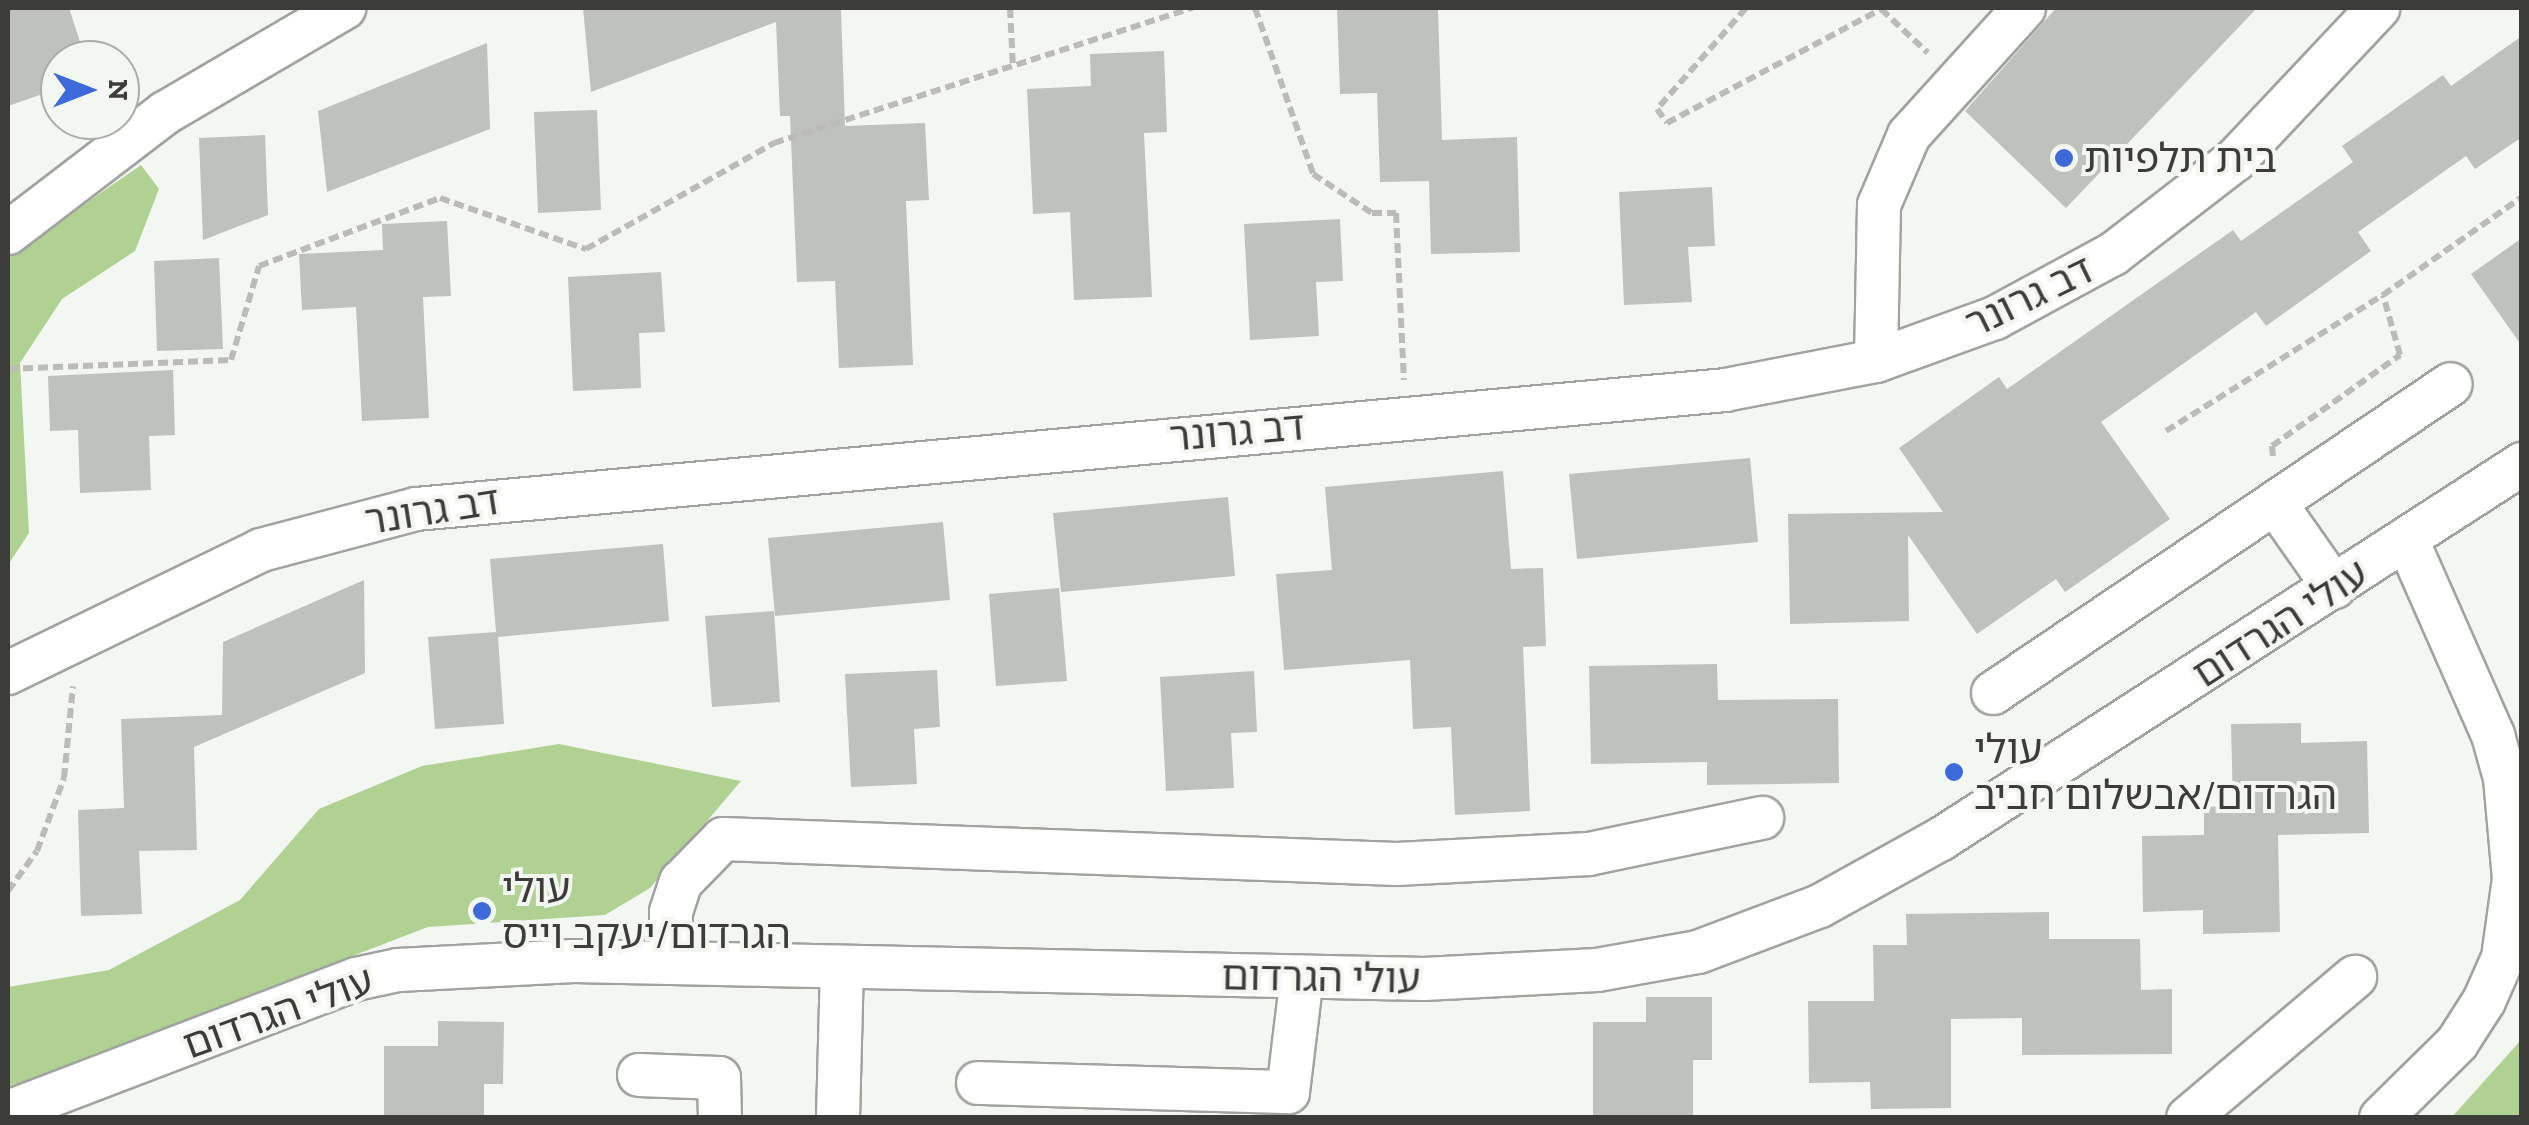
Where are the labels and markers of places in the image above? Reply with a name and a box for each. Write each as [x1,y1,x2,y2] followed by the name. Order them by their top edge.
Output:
[2084,134,2277,182] place label: בית תלפיות
[2053,147,2075,169] marker: בית תלפיות
[1974,725,2337,819] place label: עולי הגרדום/אבשלום חביב
[1943,761,1965,783] marker: עולי הגרדום/אבשלום חביב
[502,864,791,958] place label: עולי הגרדום/יעקב וייס
[471,900,493,922] marker: עולי הגרדום/יעקב וייס

